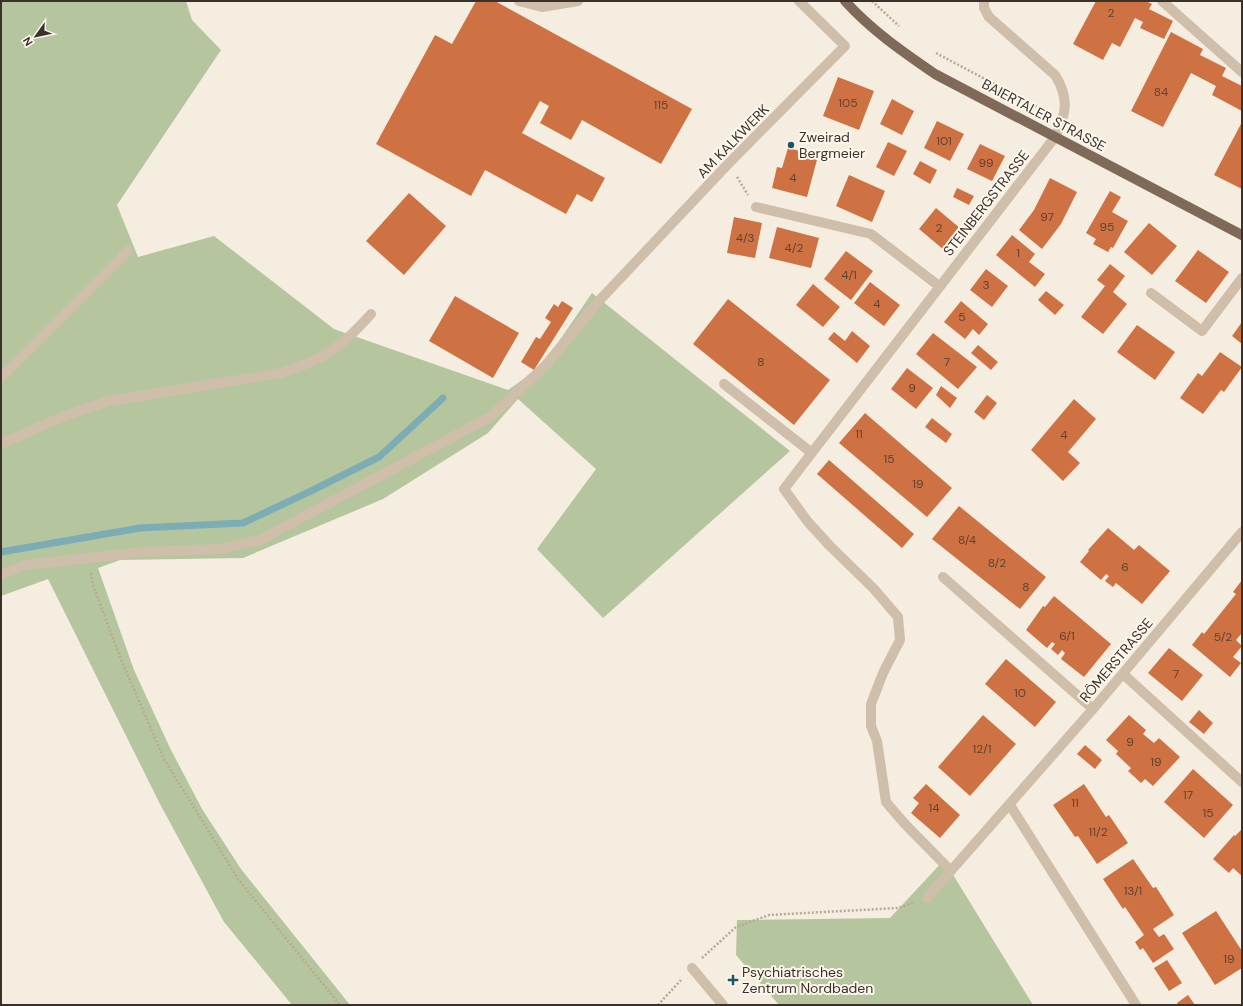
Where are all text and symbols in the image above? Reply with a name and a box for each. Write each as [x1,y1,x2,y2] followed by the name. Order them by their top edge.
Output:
[1108,5,1115,21] house number: 2
[16,16,56,56] north arrow
[20,34,36,49] text: N
[979,75,1109,155] street label: BAIERTALER STRASSE
[1154,84,1168,100] house number: 84
[838,95,858,111] house number: 105
[654,97,668,113] house number: 115
[693,100,773,182] street label: AM KALKWERK
[799,128,865,162] place label: Zweirad Bergmeier
[936,133,952,149] house number: 101
[786,140,796,150] marker: Zweirad Bergmeier
[939,146,1033,260] street label: STEINBERGSTRASSE
[978,155,994,171] house number: 99
[789,170,797,186] house number: 4
[1040,209,1054,225] house number: 97
[1100,219,1114,235] house number: 95
[936,220,943,236] house number: 2
[736,230,754,246] house number: 4/3
[785,240,804,256] house number: 4/2
[1016,245,1020,261] house number: 1
[841,267,857,283] house number: 4/1
[982,277,990,293] house number: 3
[873,296,881,312] house number: 4
[958,309,966,325] house number: 5
[757,354,765,370] house number: 8
[944,354,950,370] house number: 7
[908,380,916,396] house number: 9
[855,426,863,442] house number: 11
[1060,427,1068,443] house number: 4
[883,451,895,467] house number: 15
[912,476,924,492] house number: 19
[958,532,976,548] house number: 8/4
[988,555,1006,571] house number: 8/2
[1121,559,1129,575] house number: 6
[1022,579,1030,595] house number: 8
[1075,614,1157,706] street label: RÖMERSTRASSE
[1059,628,1075,644] house number: 6/1
[1214,629,1232,645] house number: 5/2
[1173,666,1179,682] house number: 7
[1014,685,1026,701] house number: 10
[1126,734,1134,750] house number: 9
[972,741,992,757] house number: 12/1
[1150,754,1162,770] house number: 19
[1183,787,1193,803] house number: 17
[1071,795,1079,811] house number: 11
[928,800,940,816] house number: 14
[1202,805,1214,821] house number: 15
[1088,824,1108,840] house number: 11/2
[1124,883,1142,899] house number: 13/1
[1223,951,1235,967] house number: 19
[742,963,873,997] place label: Psychiatrisches Zentrum Nordbaden
[727,974,739,986] marker: Psychiatrisches Zentrum Nordbaden

